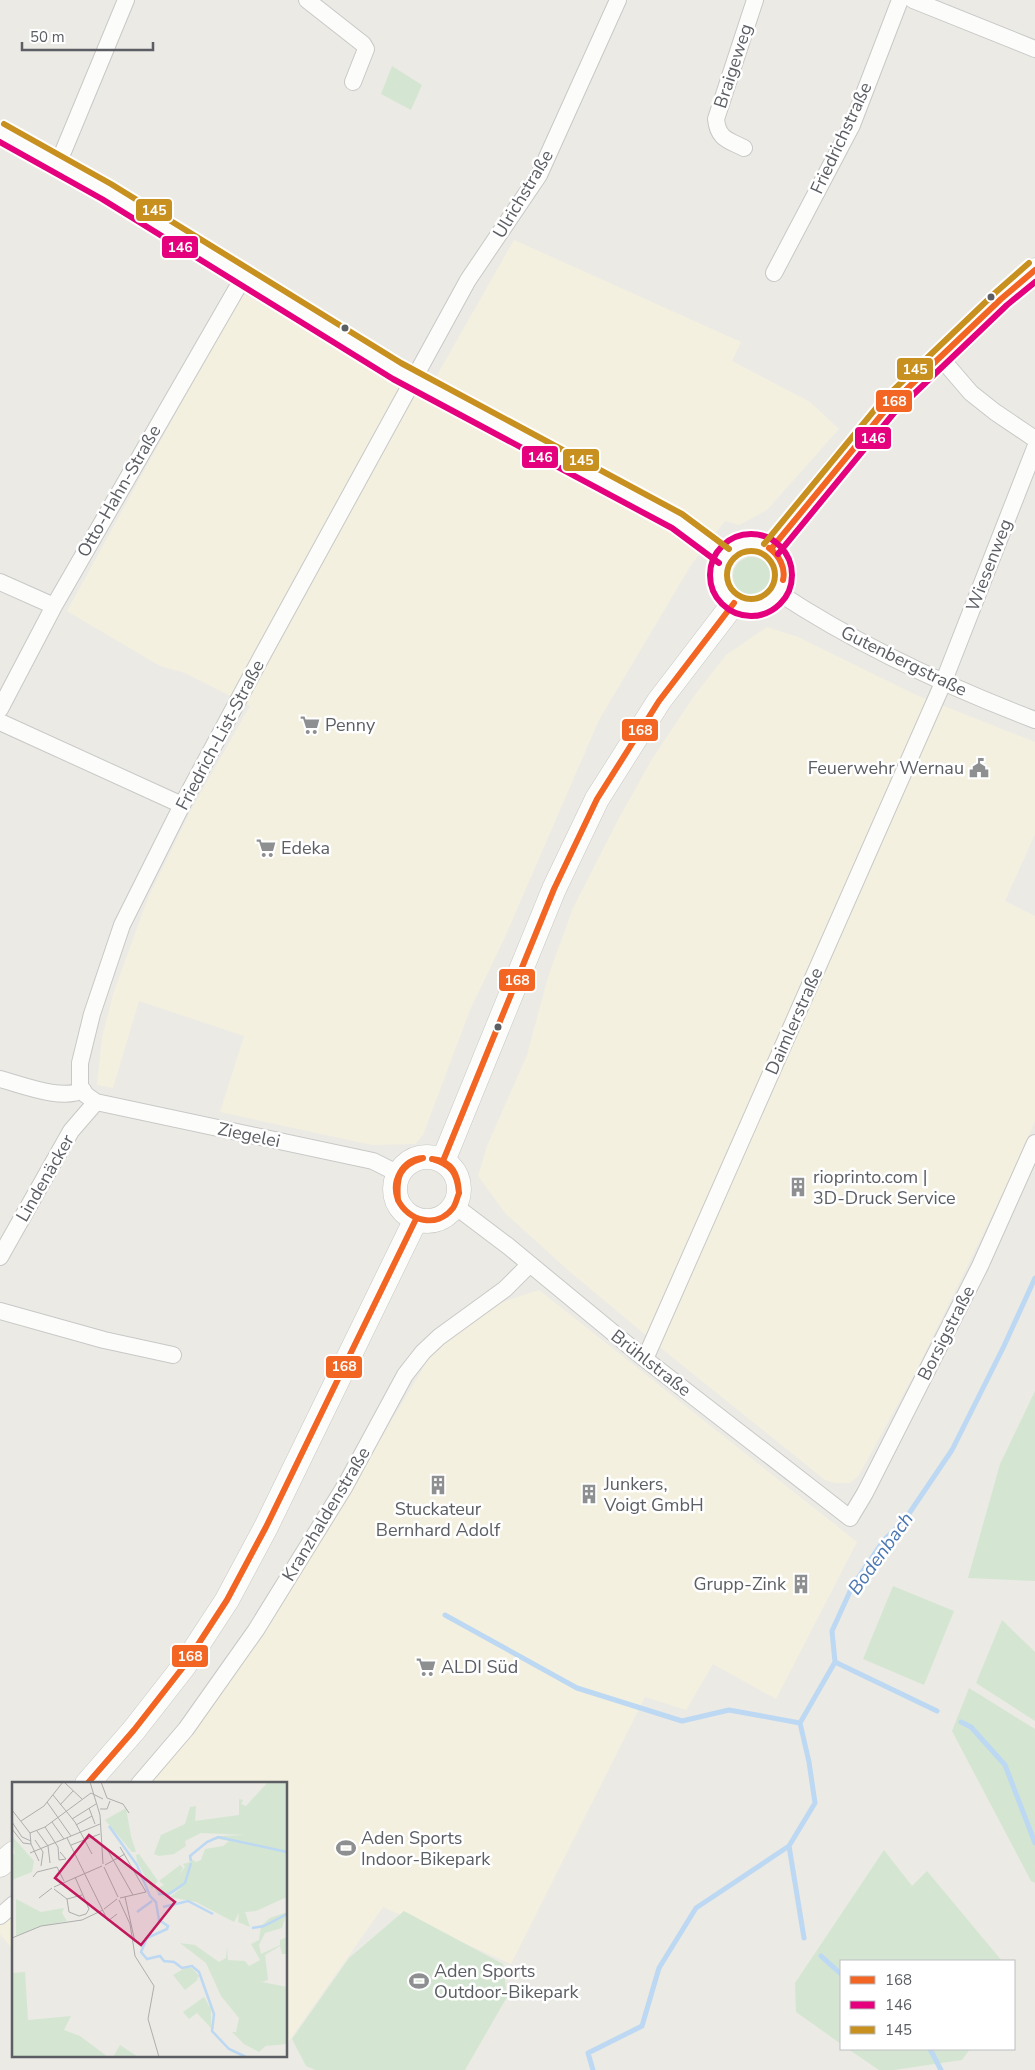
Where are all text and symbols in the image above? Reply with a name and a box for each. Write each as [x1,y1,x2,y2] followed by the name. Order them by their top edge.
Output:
[22,20,154,52] scale bar
[708,21,758,111] street label: Braigeweg
[30,27,65,47] text: 50 m
[805,78,877,198] street label: Friedrichstraße
[487,145,559,243] street label: Ulrichstraße
[135,198,173,222] line badge: 145
[141,201,167,220] text: 145
[161,235,199,259] line badge: 146
[167,238,193,257] text: 146
[986,292,996,302] unlabelled marker
[340,323,350,333] unlabelled marker
[896,357,934,381] line badge: 145
[902,360,928,379] text: 145
[875,389,913,413] line badge: 168
[881,392,907,411] text: 168
[71,421,167,561] street label: Otto-Hahn-Straße
[854,426,892,450] line badge: 146
[860,429,886,448] text: 146
[521,445,559,469] line badge: 146
[527,448,553,467] text: 146
[562,448,600,472] line badge: 145
[568,451,594,470] text: 145
[960,515,1018,615] street label: Wiesenweg
[837,620,971,702] street label: Gutenbergstraße
[170,656,270,814] street label: Friedrich-List-Straße
[325,713,376,737] place label: Penny
[299,714,321,736] supermarket icon: Penny
[621,718,659,742] line badge: 168
[627,721,653,740] text: 168
[808,756,964,780] place label: Feuerwehr Wernau
[968,757,990,779] public building icon: Feuerwehr Wernau
[281,836,330,860] place label: Edeka
[255,837,277,859] supermarket icon: Edeka
[760,964,828,1078] street label: Daimlerstraße
[498,968,536,992] line badge: 168
[504,971,530,990] text: 168
[493,1022,503,1032] unlabelled marker
[215,1117,283,1153] street label: Ziegelei
[10,1129,80,1226] street label: Lindenäcker
[813,1165,955,1210] place label: rioprinto.com | 3D-Druck Service
[787,1176,809,1198] building icon: rioprinto.com | 3D-Druck Service
[912,1282,980,1384] street label: Borsigstraße
[606,1324,696,1402] street label: Brühlstraße
[325,1355,363,1379] line badge: 168
[331,1357,357,1376] text: 168
[276,1443,376,1585] street label: Kranzhaldenstraße
[603,1472,704,1517] place label: Junkers, Voigt GmbH
[427,1474,449,1496] building icon: Stuckateur Bernhard Adolf
[578,1483,600,1505] building icon: Junkers, Voigt GmbH
[376,1497,501,1542] place label: Stuckateur Bernhard Adolf
[842,1507,920,1600] water label: Bodenbach
[693,1572,787,1596] place label: Grupp-Zink
[790,1573,812,1595] building icon: Grupp-Zink
[171,1644,209,1668] line badge: 168
[177,1647,203,1666] text: 168
[441,1655,518,1679] place label: ALDI Süd
[415,1656,437,1678] supermarket icon: ALDI Süd
[12,1782,288,2058] inset map
[361,1826,491,1871] place label: Aden Sports Indoor-Bikepark
[335,1837,357,1859] sports icon: Aden Sports Indoor-Bikepark
[434,1959,579,2004] place label: Aden Sports Outdoor-Bikepark
[840,1960,1015,2050] legend
[408,1970,430,1992] sports icon: Aden Sports Outdoor-Bikepark
[885,1970,912,1990] text: 168
[885,1995,912,2015] text: 146
[885,2020,912,2040] text: 145

